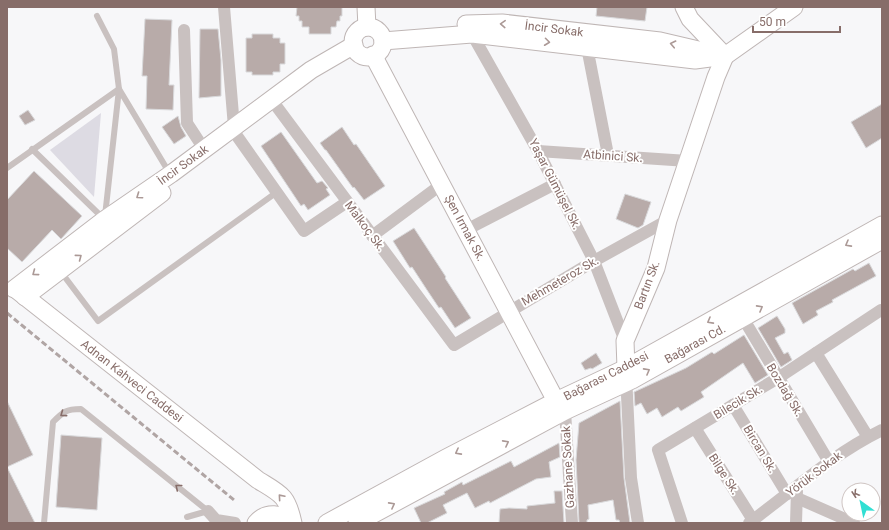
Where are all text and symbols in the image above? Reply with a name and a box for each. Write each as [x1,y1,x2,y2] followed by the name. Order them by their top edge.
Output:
[753,8,840,34] scale bar
[759,15,786,29] text: 50 m
[524,17,585,40] street label: İncir Sokak
[500,19,506,28] one-way arrow
[544,37,550,46] one-way arrow
[670,41,677,49] one-way arrow
[526,136,584,232] street label: Yaşar Gümüşel Sk.
[155,141,212,188] street label: İncir Sokak
[583,147,643,165] street label: Atbinici Sk.
[137,191,144,198] one-way arrow
[442,193,488,263] street label: Şen Irmak Sk.
[342,198,388,254] street label: Malkoç Sk.
[845,239,852,246] one-way arrow
[519,253,601,309] street label: Mehmeteroz Sk.
[74,254,81,261] one-way arrow
[631,259,663,311] street label: Bartın Sk.
[32,268,39,275] one-way arrow
[756,305,763,312] one-way arrow
[707,316,714,323] one-way arrow
[662,322,728,366] street label: Bağarası Cd.
[78,337,186,425] street label: Adnan Kahveci Caddesi
[561,349,651,403] street label: Bağarası Caddesi
[764,361,806,419] street label: Bozdağ Sk.
[643,369,650,376] one-way arrow
[711,382,765,422] street label: Bilecik Sk.
[61,409,68,416] one-way arrow
[740,423,780,475] street label: Bircan Sk.
[559,425,577,509] street label: Gazhane Sokak
[502,440,509,448] one-way arrow
[455,447,462,455] one-way arrow
[783,448,845,499] street label: Yörük Sokak
[706,451,742,497] street label: Bilge Sk.
[841,482,881,522] north arrow
[175,484,182,491] one-way arrow
[849,486,863,501] text: K
[279,494,286,502] one-way arrow
[387,502,395,509] one-way arrow

